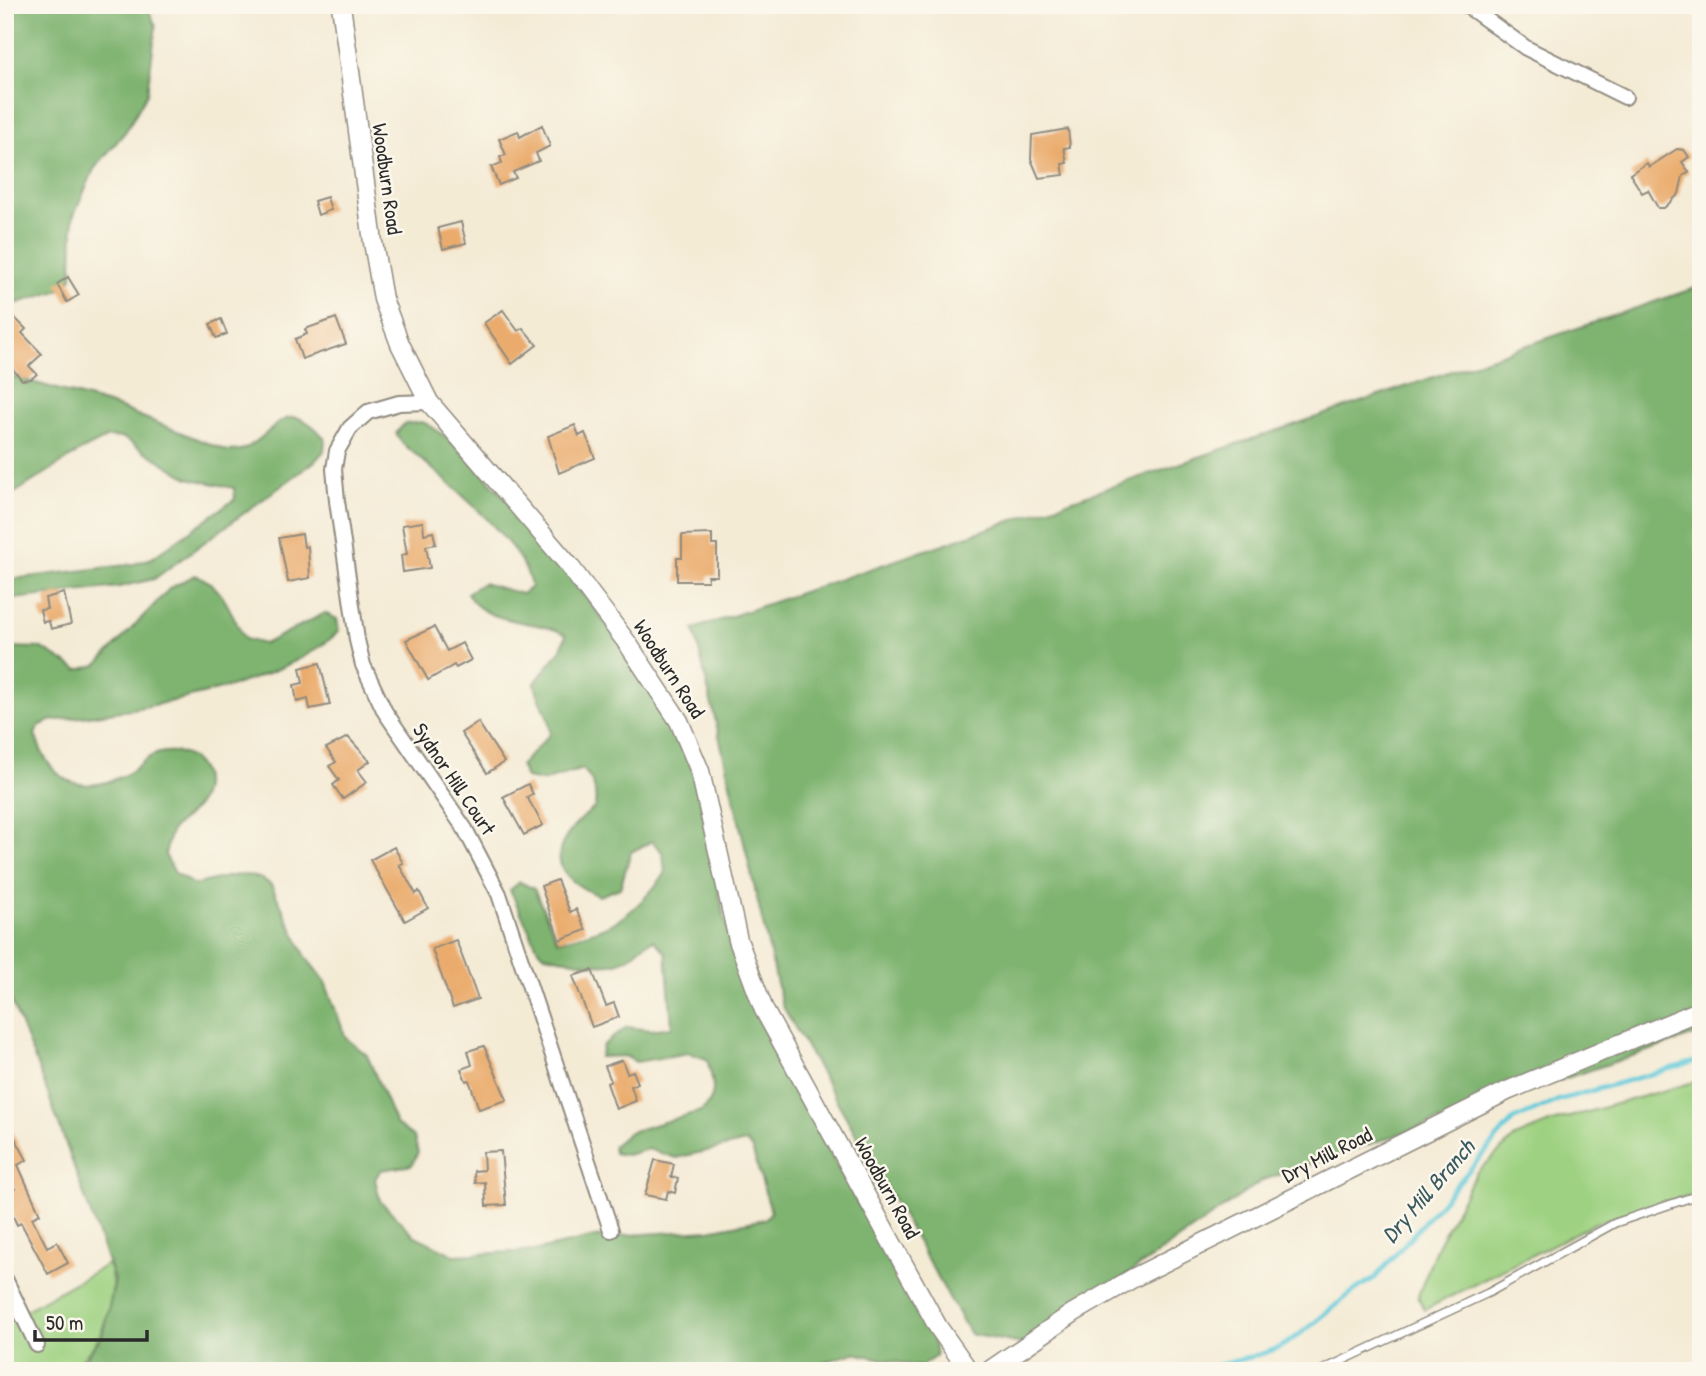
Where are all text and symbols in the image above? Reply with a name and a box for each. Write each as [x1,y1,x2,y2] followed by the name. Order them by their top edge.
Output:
[365,121,410,236] street label: Woodburn Road
[627,614,712,724] street label: Woodburn Road
[406,717,503,841] street label: Sydnor Hill Court
[1277,1120,1377,1190] street label: Dry Mill Road
[1374,1131,1483,1250] water label: Dry Mill Branch
[848,1132,927,1244] street label: Woodburn Road
[35,1299,147,1343] scale bar
[46,1308,83,1337] text: 50 m

